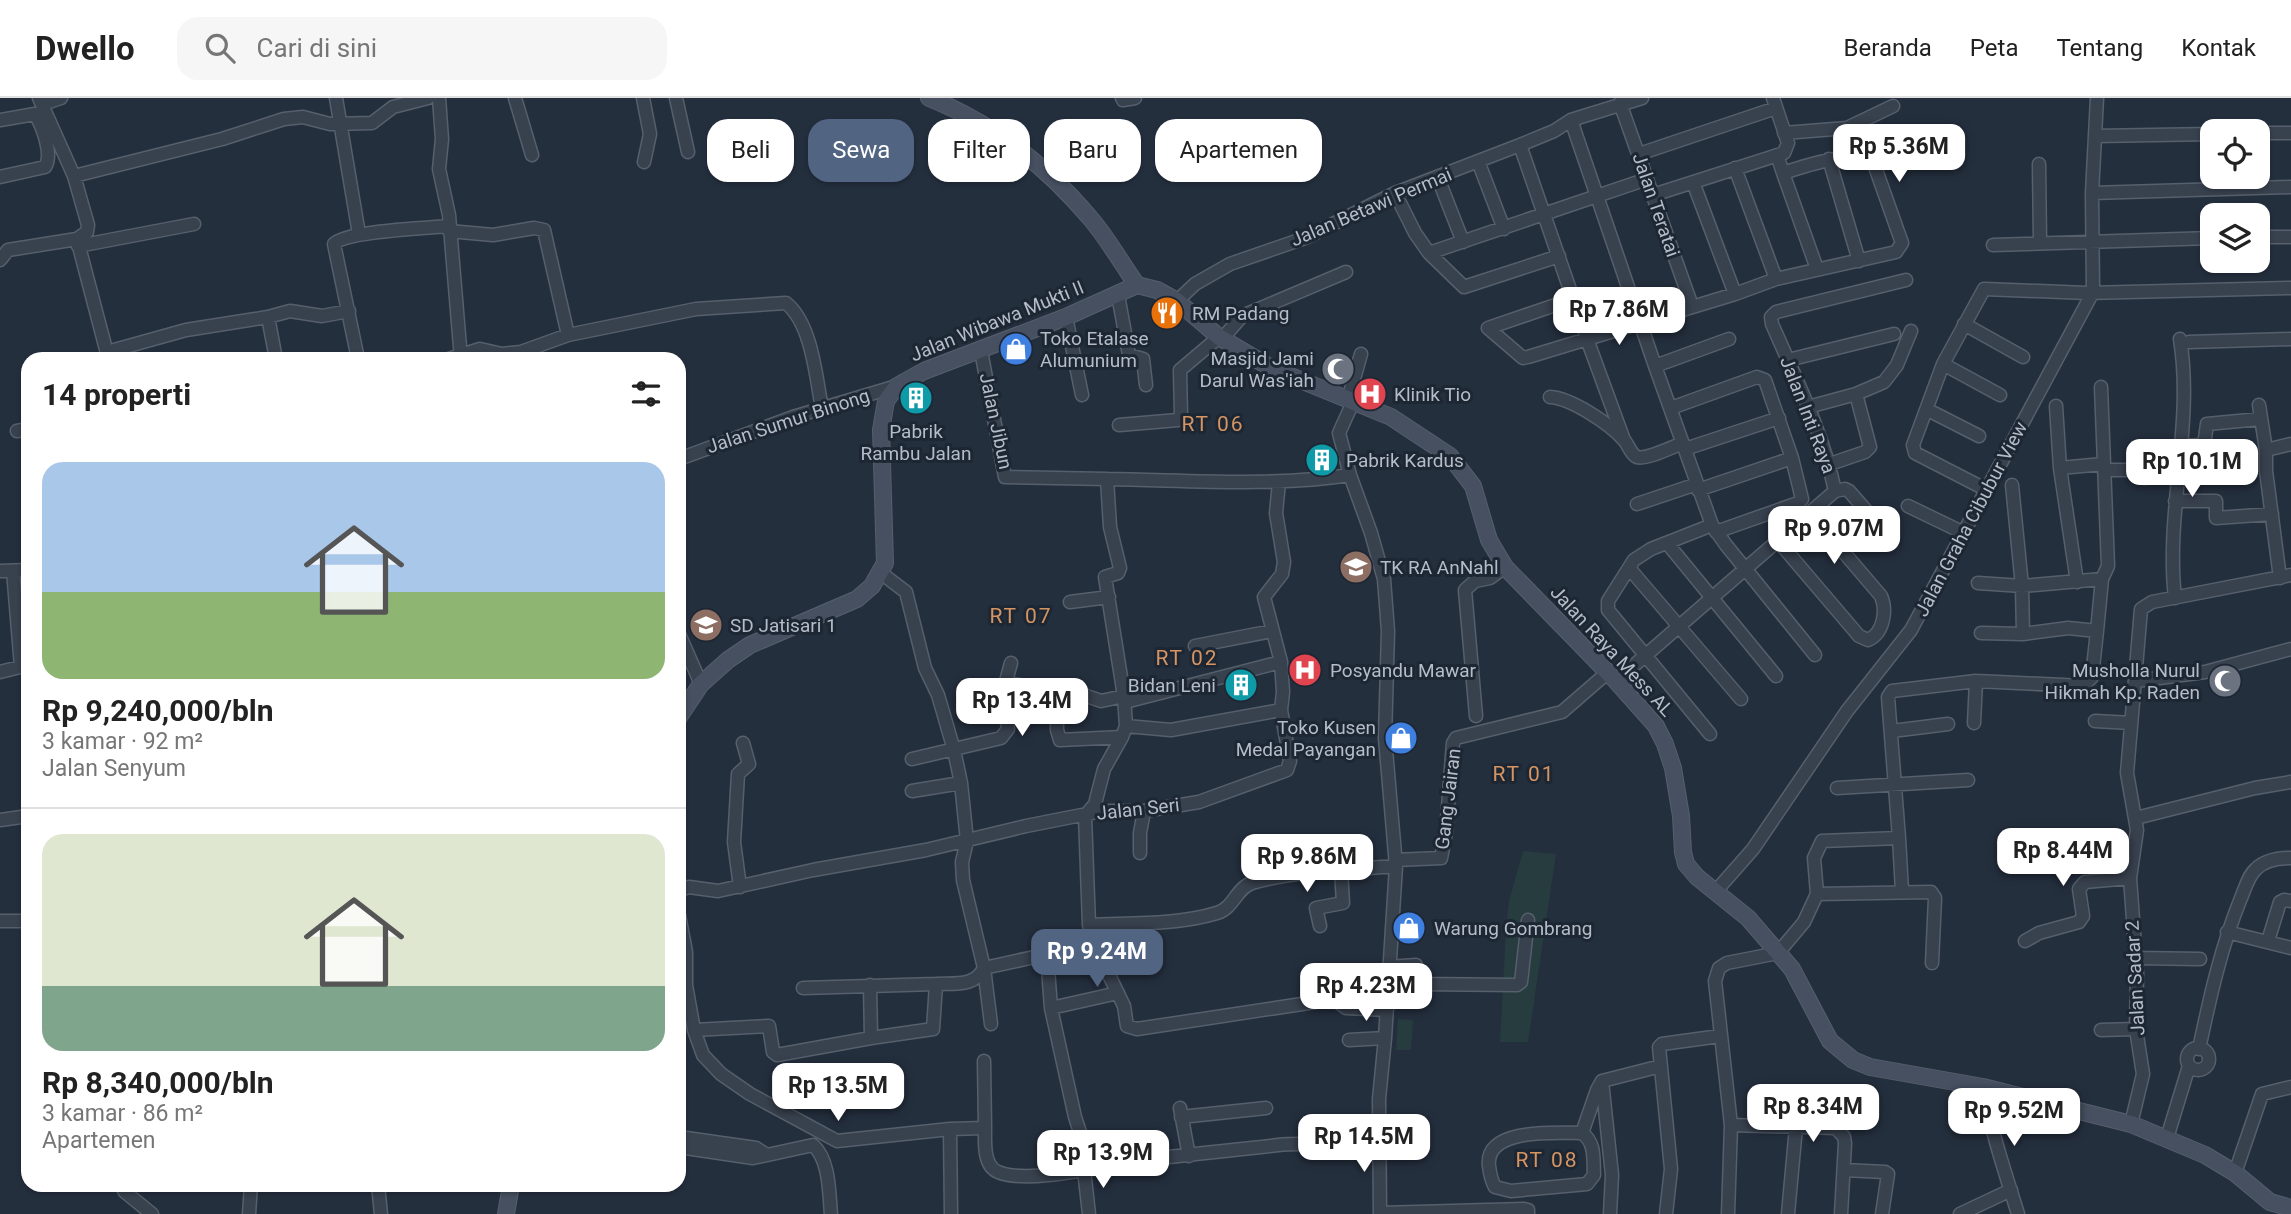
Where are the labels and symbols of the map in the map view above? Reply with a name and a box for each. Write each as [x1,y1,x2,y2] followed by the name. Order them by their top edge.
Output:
[1827,125,1971,184] pin: Rp 5.36M
[1627,150,1685,260] street label: Jalan Teratai
[1287,163,1455,251] street label: Jalan Betawi Permai
[907,276,1087,366] street label: Jalan Wibawa Mukti II
[1547,288,1691,347] pin: Rp 7.86M
[1148,294,1186,332] restaurant icon: RM Padang
[1192,302,1289,325] place label: RM Padang
[1040,327,1149,372] place label: Toko Etalase Alumunium
[997,330,1035,368] shop icon: Toko Etalase Alumunium
[1200,347,1314,392] place label: Masjid Jami Darul Was'iah
[1319,350,1357,388] mosque icon: Masjid Jami Darul Was'iah
[1775,353,1841,477] street label: Jalan Inti Raya
[975,371,1017,471] street label: Jalan Jibun
[1351,375,1389,413] hospital icon: Klinik Tio
[897,379,935,417] building icon: Pabrik Rambu Jalan
[1394,383,1471,406] place label: Klinik Tio
[704,384,872,458] street label: Jalan Sumur Binong
[1181,412,1245,436] district label: RT 06
[1910,418,2032,620] street label: Jalan Graha Cibubur View
[861,420,971,465] place label: Pabrik Rambu Jalan
[2120,440,2264,499] pin: Rp 10.1M
[1303,441,1341,479] building icon: Pabrik Kardus
[1346,449,1464,472] place label: Pabrik Kardus
[1762,506,1906,566] pin: Rp 9.07M
[1337,548,1375,586] school or university icon: TK RA AnNahl
[1380,556,1499,579] place label: TK RA AnNahl
[1545,581,1679,721] street label: Jalan Raya Mess AL
[989,604,1053,628] district label: RT 07
[687,606,725,644] school or university icon: SD Jatisari 1
[730,614,837,637] place label: SD Jatisari 1
[1155,646,1219,670] district label: RT 02
[1286,651,1324,689] hospital icon: Posyandu Mawar
[1330,659,1477,682] place label: Posyandu Mawar
[2045,659,2200,704] place label: Musholla Nurul Hikmah Kp. Raden
[2206,662,2244,700] mosque icon: Musholla Nurul Hikmah Kp. Raden
[1222,666,1260,704] building icon: Bidan Leni
[1128,674,1216,697] place label: Bidan Leni
[950,678,1094,738] pin: Rp 13.4M
[1236,716,1376,761] place label: Toko Kusen Medal Payangan
[1382,719,1420,757] shop icon: Toko Kusen Medal Payangan
[1430,747,1466,851] street label: Gang Jairan
[1492,762,1556,786] district label: RT 01
[1095,793,1181,825] street label: Jalan Seri
[1991,828,2135,888] pin: Rp 8.44M
[1235,834,1379,894] pin: Rp 9.86M
[1390,909,1428,947] shop icon: Warung Gombrang
[1434,917,1592,940] place label: Warung Gombrang
[2120,920,2150,1036] street label: Jalan Sadar 2
[1025,930,1169,989] pin: Rp 9.24M
[1294,964,1438,1023] pin: Rp 4.23M
[766,1063,910,1123] pin: Rp 13.5M
[1741,1084,1885,1144] pin: Rp 8.34M
[1942,1088,2086,1148] pin: Rp 9.52M
[1292,1114,1436,1174] pin: Rp 14.5M
[1031,1130,1175,1190] pin: Rp 13.9M
[1515,1148,1579,1172] district label: RT 08

